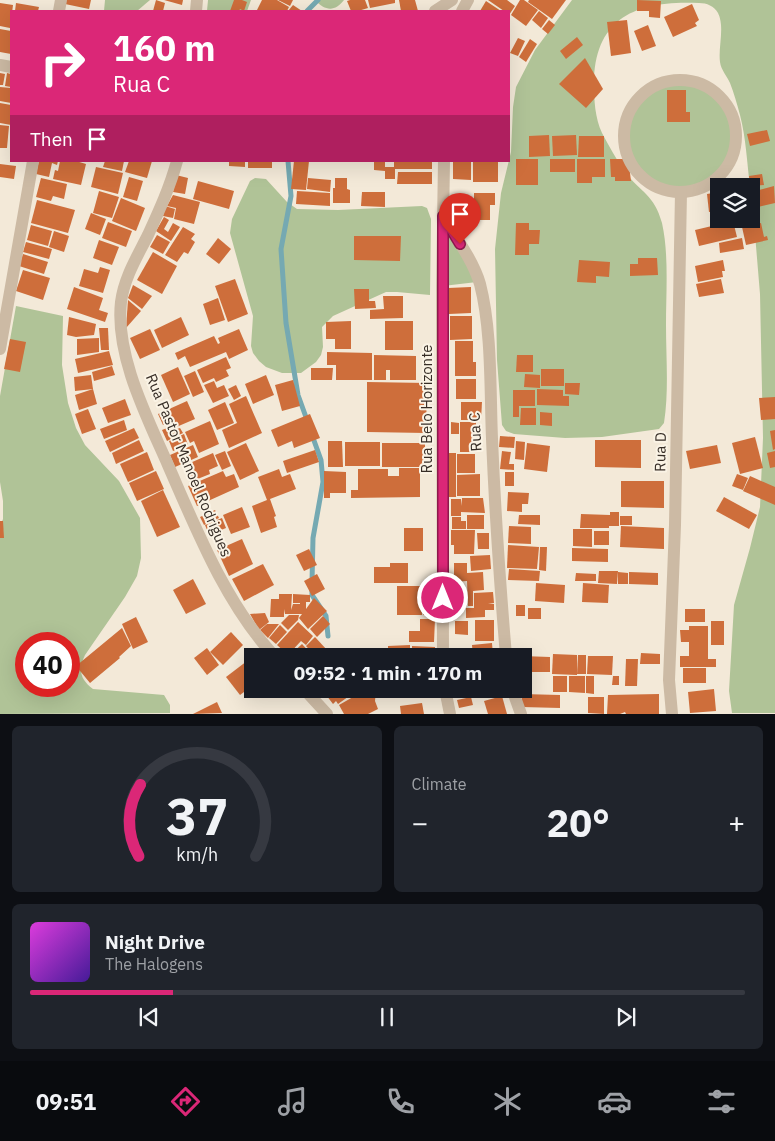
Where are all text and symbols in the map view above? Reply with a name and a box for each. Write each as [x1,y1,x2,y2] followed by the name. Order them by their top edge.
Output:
[113,25,216,71] text: 160 m
[30,30,95,95] icon: right
[113,69,170,98] text: Rua C
[83,125,111,153] icon: arrive
[30,127,73,151] text: Then
[710,178,760,228] map controls
[710,178,760,228] button: layers
[439,193,481,244] pin
[446,200,474,228] icon: arrive
[417,344,436,474] street label: Rua Belo Horizonte
[142,371,236,559] street label: Rua Pastor Manoel Rodrigues
[464,412,486,452] street label: Rua C
[650,432,670,472] street label: Rua D
[416,571,468,623] position arrow
[15,632,80,697] speed limit sign: 40
[294,661,482,685] text: 09:52 · 1 min · 170 m
[412,774,467,794] text: Climate
[166,782,228,849] text: 37
[547,798,610,847] text: 20°
[412,804,428,841] text: −
[728,804,745,841] text: +
[176,843,218,866] text: km/h
[105,930,205,954] text: Night Drive
[105,954,203,974] text: The Halogens
[135,1003,163,1031] icon: previous
[373,1003,401,1031] icon: pause
[612,1003,640,1031] icon: next
[168,1084,203,1119] icon: directions
[275,1084,310,1119] icon: music
[383,1084,418,1119] icon: phone
[490,1084,525,1119] icon: climate
[597,1084,632,1119] icon: car
[704,1084,739,1119] icon: filters
[36,1087,96,1116] text: 09:51

